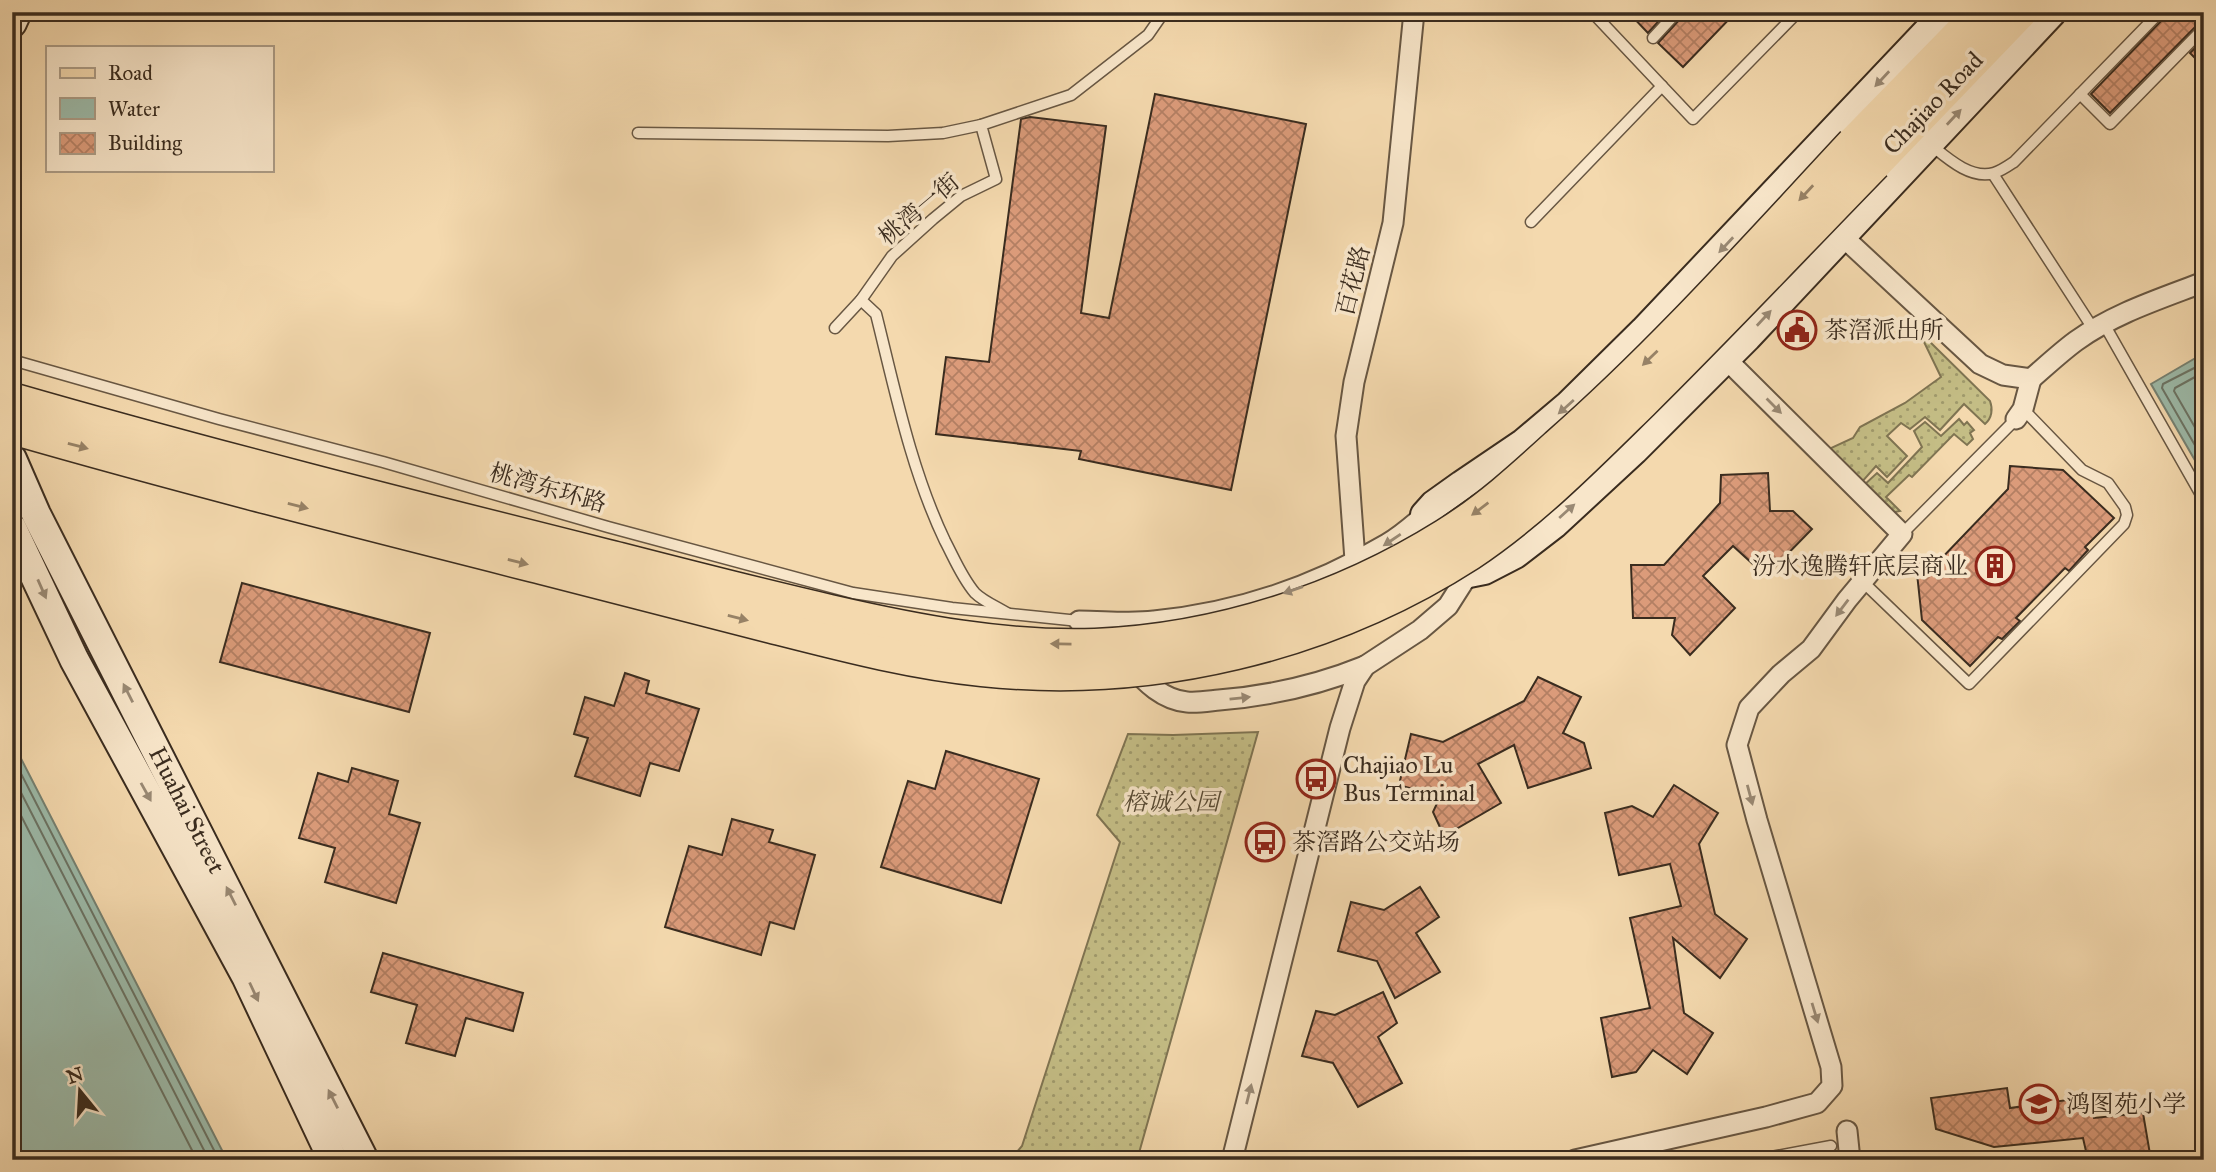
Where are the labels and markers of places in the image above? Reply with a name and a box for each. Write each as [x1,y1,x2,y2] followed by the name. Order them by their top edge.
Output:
[1776,309,1818,351] public building icon: 茶滘派出所
[1824,315,1944,345] place label: 茶滘派出所
[1974,545,2016,587] building icon: 汾水逸腾轩底层商业
[1752,551,1968,581] place label: 汾水逸腾轩底层商业
[1343,750,1476,808] place label: Chajiao Lu Bus Terminal
[1295,758,1337,800] bus stop icon: Chajiao Lu Bus Terminal
[1244,821,1286,863] bus stop icon: 茶滘路公交站场
[1292,827,1460,857] place label: 茶滘路公交站场
[2018,1083,2060,1125] school or university icon: 鸿图苑小学
[2066,1089,2186,1119] place label: 鸿图苑小学

